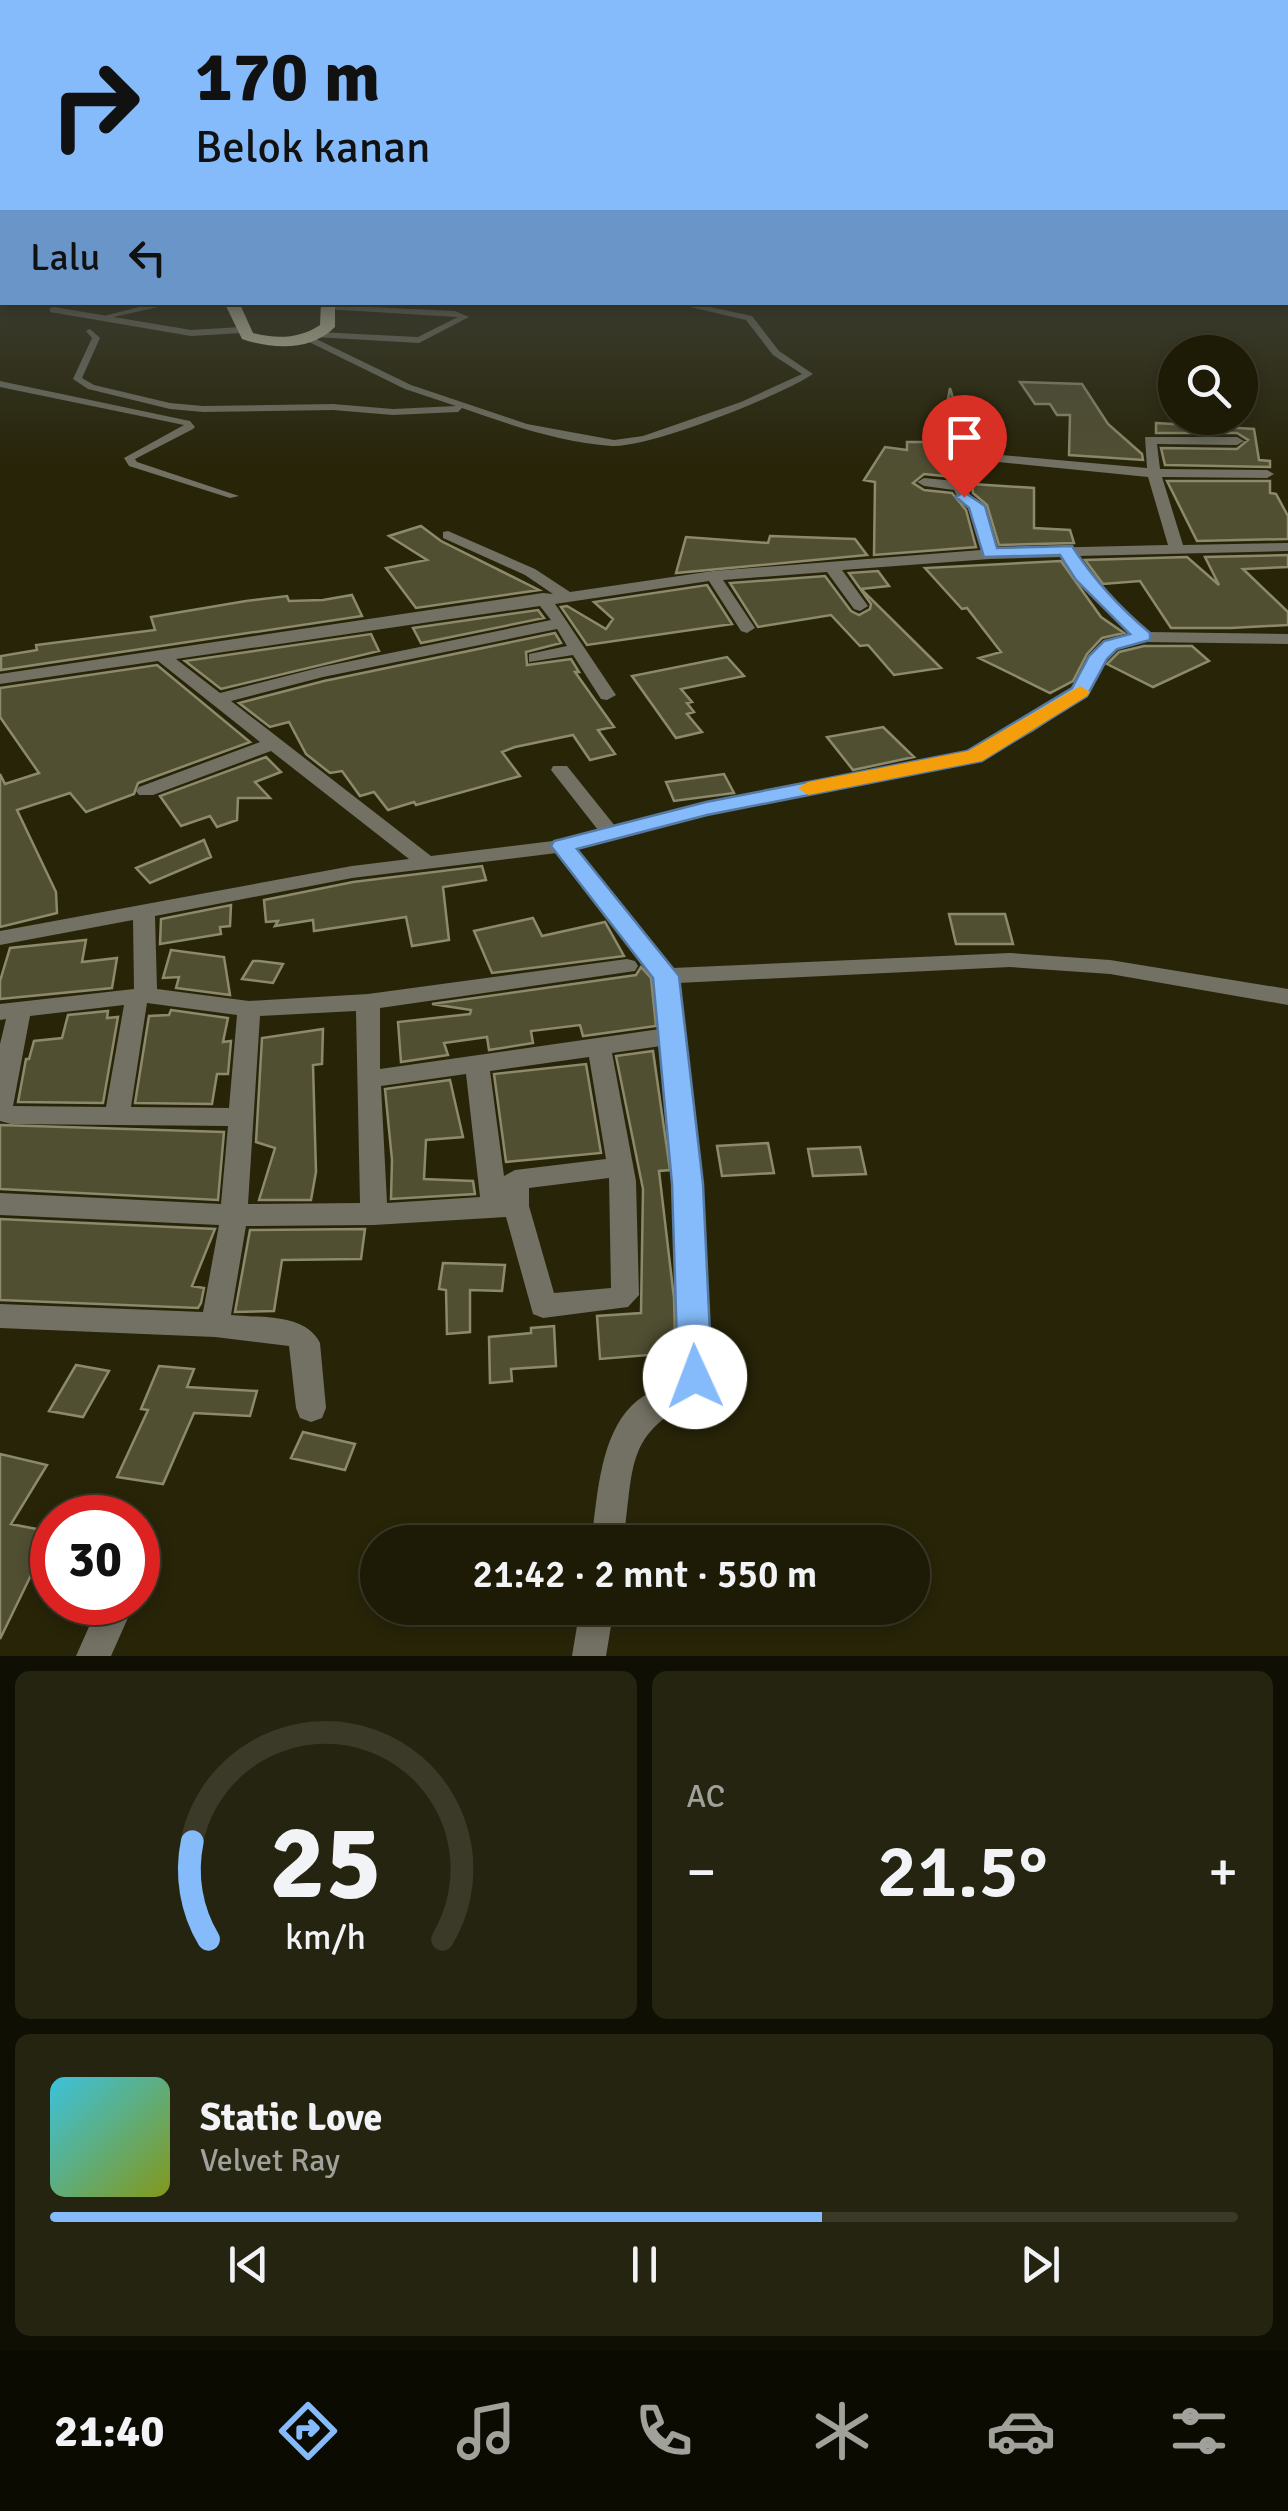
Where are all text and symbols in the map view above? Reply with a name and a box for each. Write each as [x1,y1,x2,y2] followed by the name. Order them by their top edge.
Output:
[195,34,380,120] text: 170 m
[30,40,160,170] icon: right
[195,120,431,175] text: Belok kanan
[120,230,175,285] icon: left
[30,234,100,281] text: Lalu
[1158,335,1258,435] map controls
[1158,335,1258,435] button: search
[922,395,1007,498] pin
[937,410,992,465] icon: arrive
[643,1325,747,1429] position arrow
[30,1495,160,1625] speed limit sign: 30
[473,1551,817,1598] text: 21:42 · 2 mnt · 550 m
[687,1777,725,1816] text: AC
[270,1799,382,1927] text: 25
[877,1825,1048,1918] text: 21.5°
[687,1838,716,1906] text: −
[1208,1838,1238,1906] text: +
[285,1915,366,1959] text: km/h
[200,2094,382,2141] text: Static Love
[200,2141,340,2180] text: Velvet Ray
[221,2237,276,2292] icon: previous
[617,2237,672,2292] icon: pause
[1013,2237,1068,2292] icon: next
[273,2396,343,2466] icon: directions
[451,2396,521,2466] icon: music
[629,2396,699,2466] icon: phone
[807,2396,877,2466] icon: climate
[986,2396,1056,2466] icon: car
[1164,2396,1234,2466] icon: filters
[54,2404,165,2459] text: 21:40

